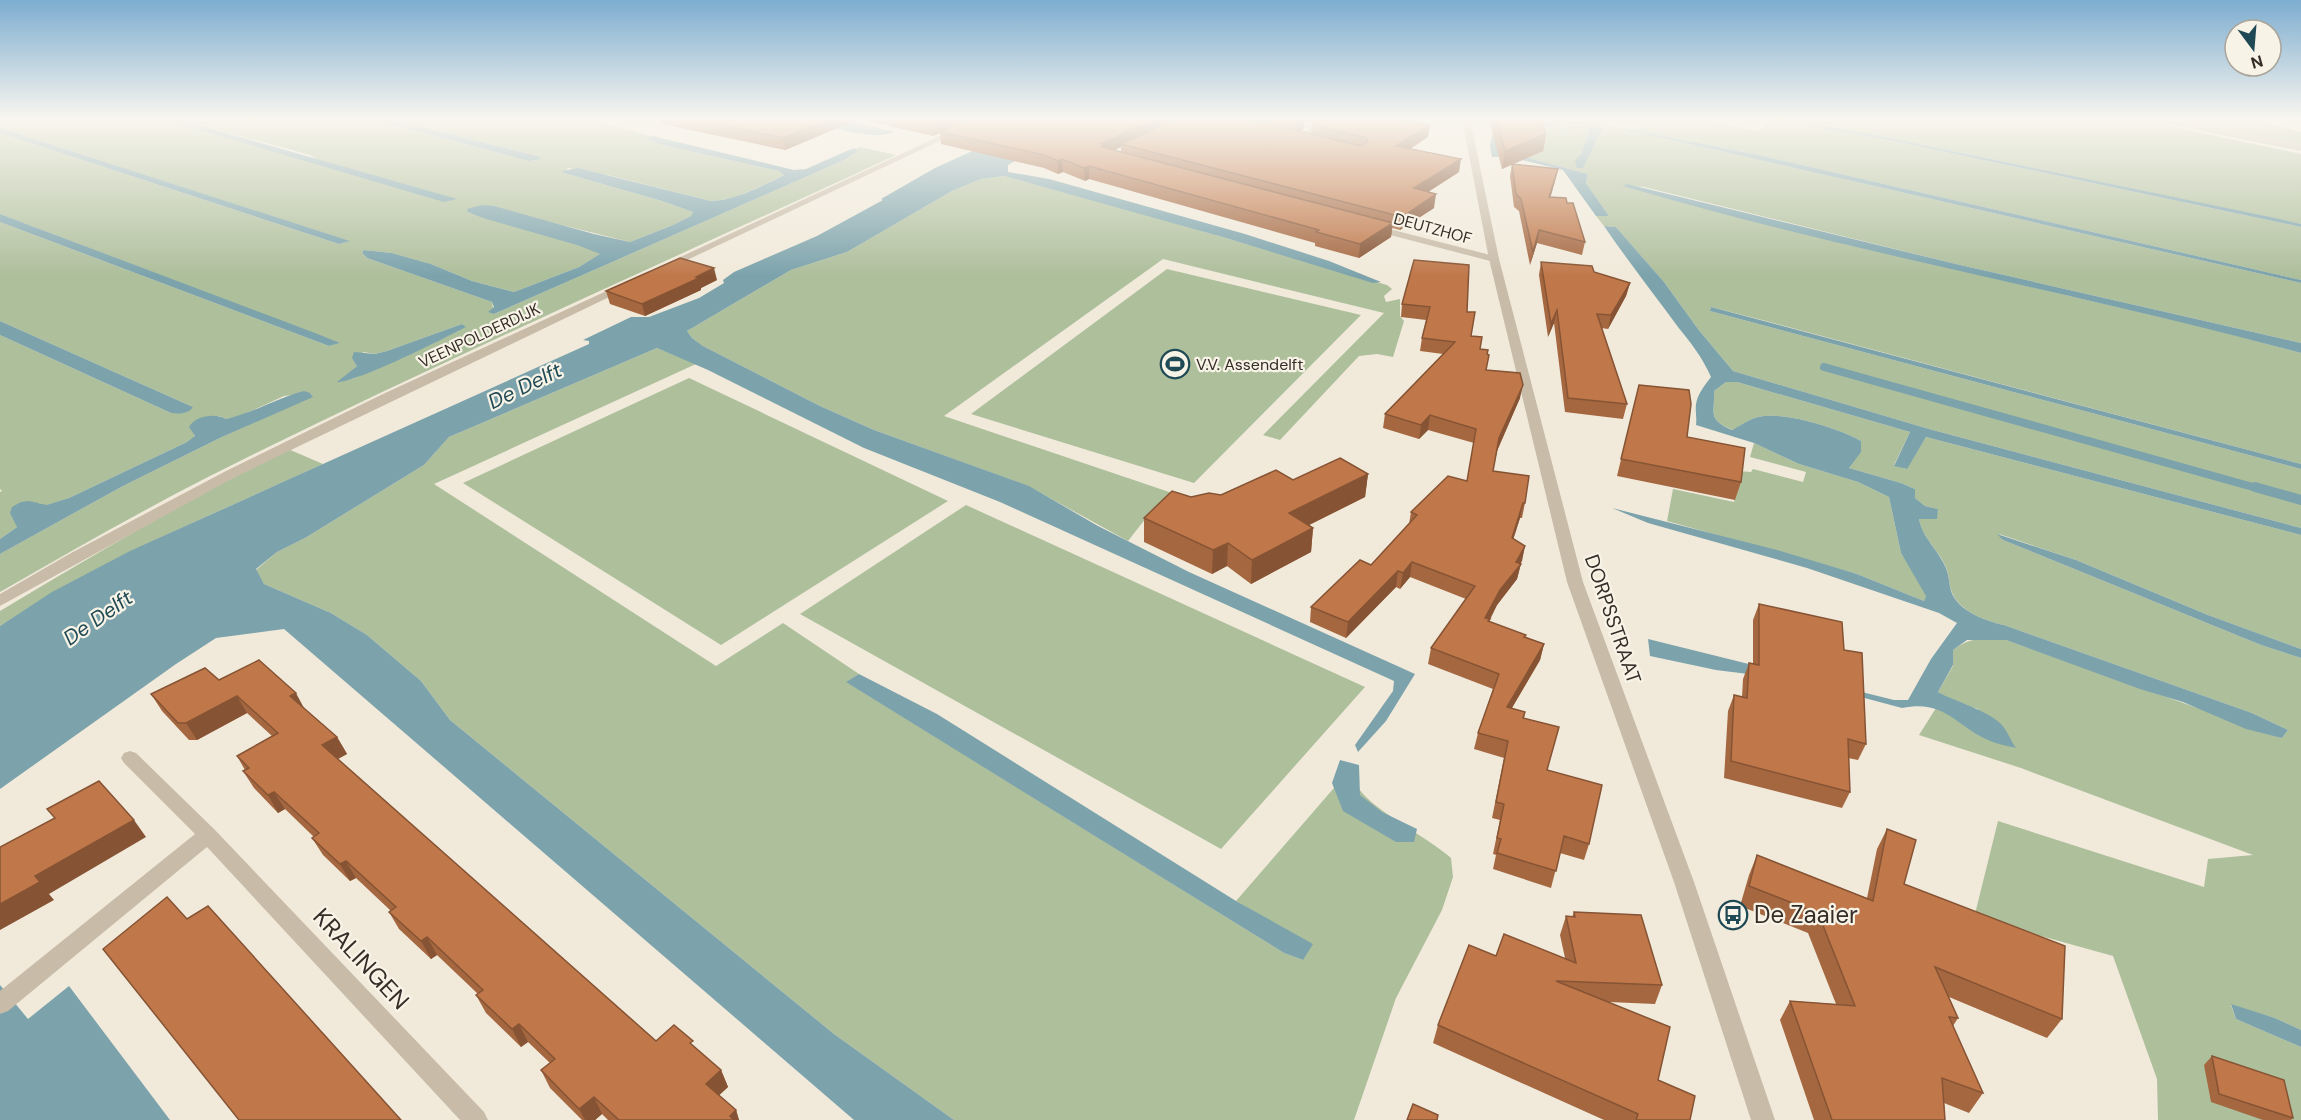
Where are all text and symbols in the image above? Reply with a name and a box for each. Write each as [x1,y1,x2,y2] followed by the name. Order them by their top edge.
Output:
[2223,18,2283,78] north arrow
[2248,50,2266,74] text: N
[1392,208,1475,249] street label: DEUTZHOF
[415,298,543,373] street label: VEENPOLDERDIJK
[1159,348,1191,380] sports icon: V.V. Assendelft
[1196,354,1304,375] place label: V.V. Assendelft
[483,356,567,416] water label: De Delft
[1579,551,1647,687] street label: DORPSSTRAAT
[58,583,139,652] water label: De Delft
[1717,899,1749,931] bus stop icon: De Zaaier
[1754,899,1858,930] place label: De Zaaier
[307,901,416,1016] street label: KRALINGEN

